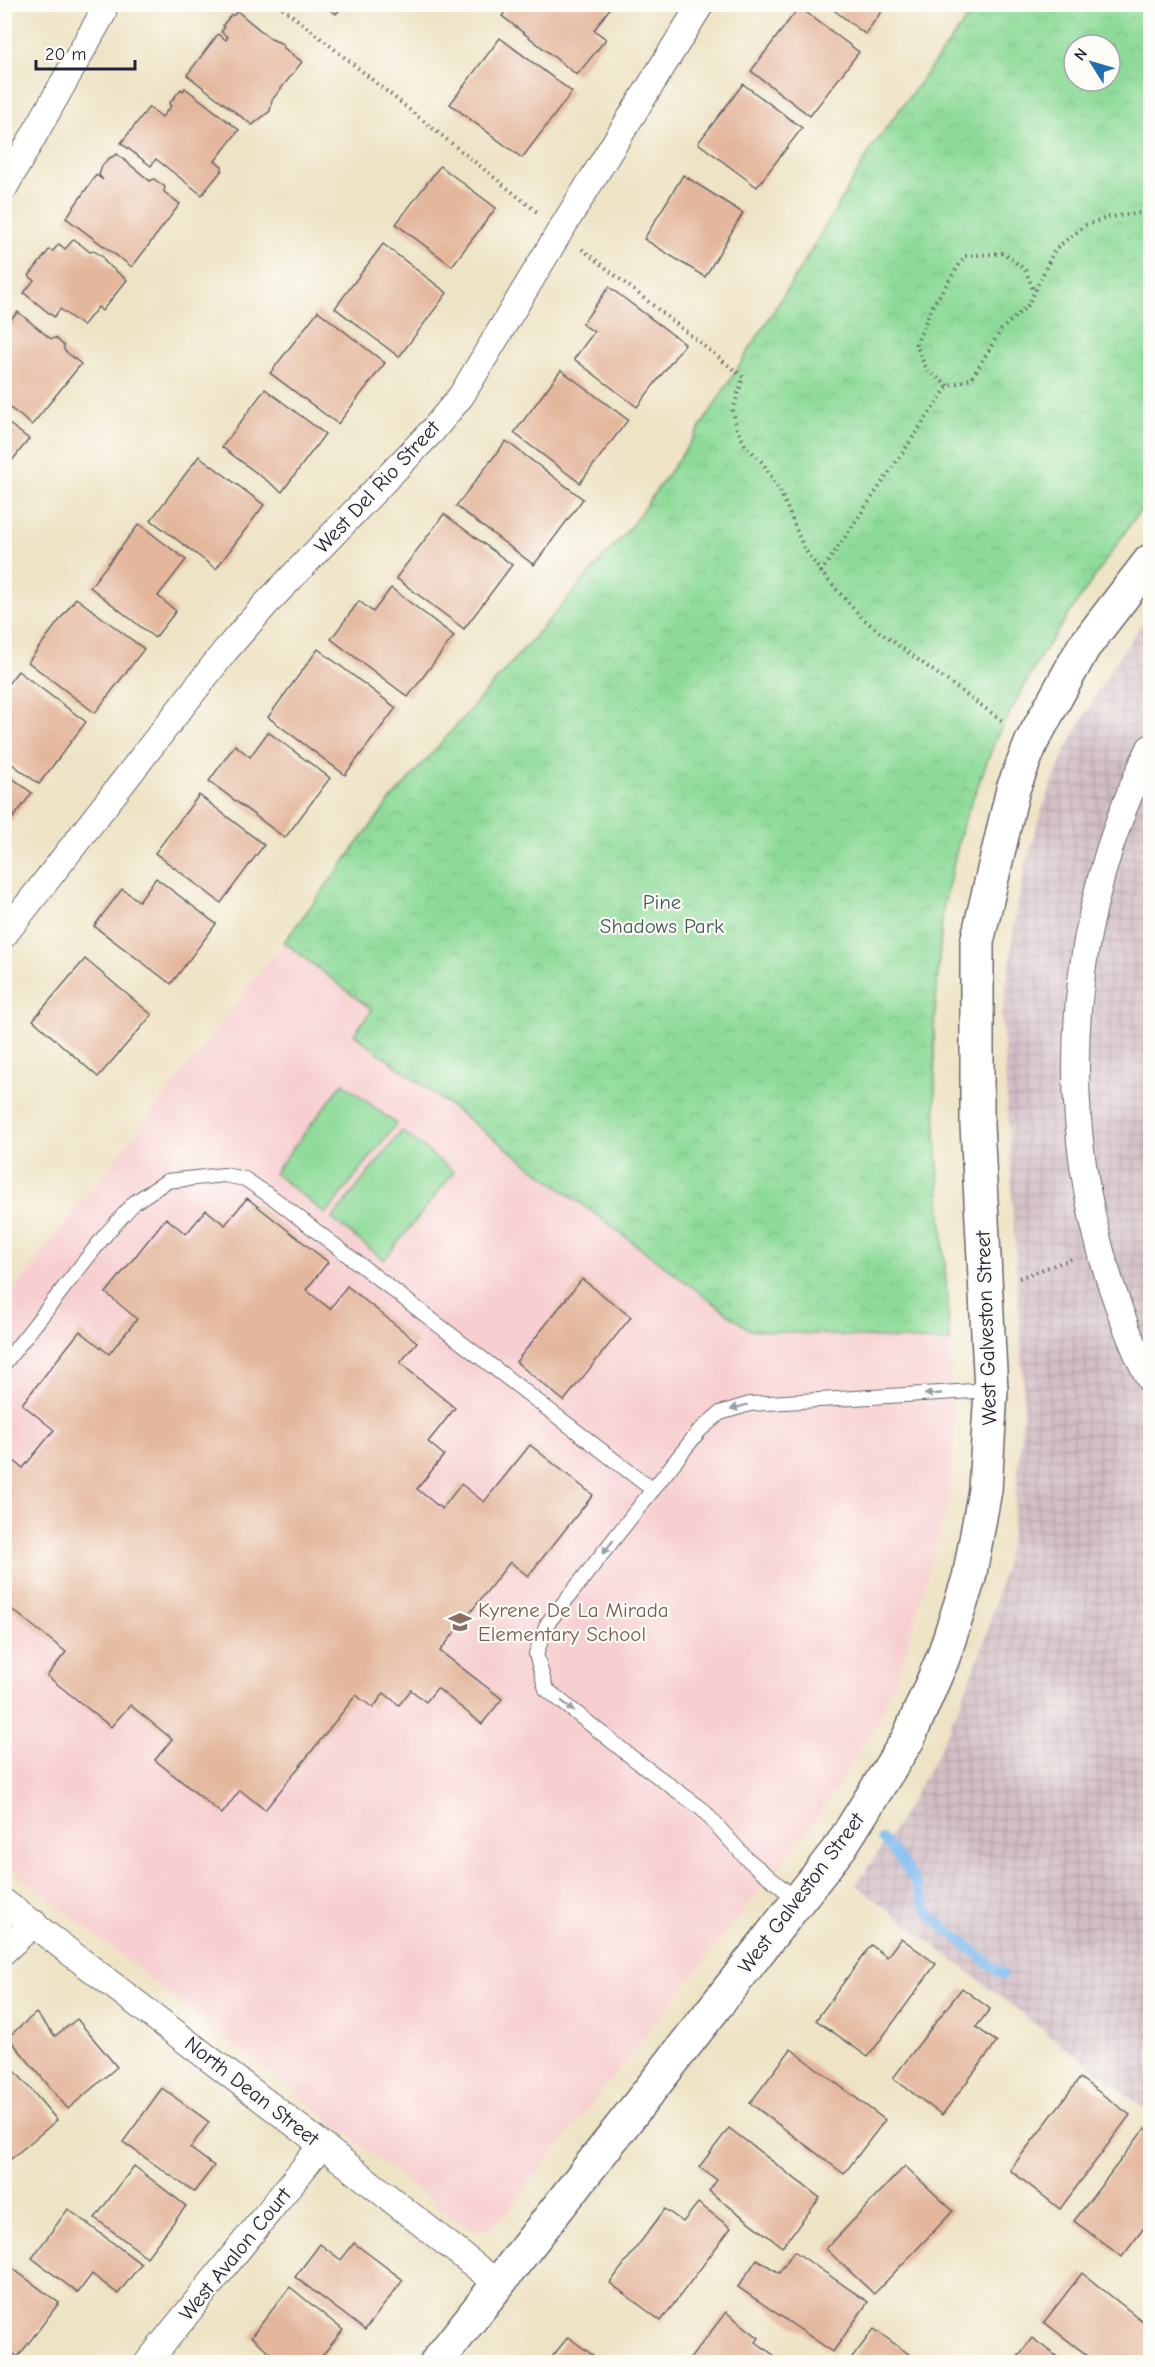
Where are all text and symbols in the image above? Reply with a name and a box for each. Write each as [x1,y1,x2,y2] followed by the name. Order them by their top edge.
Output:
[36,33,135,71] scale bar
[1062,33,1122,93] north arrow
[45,44,86,65] text: 20 m
[1070,45,1091,64] text: N
[309,415,445,558] street label: West Del Rio Street
[600,890,724,938] park label: Pine Shadows Park
[971,1229,1001,1426] street label: West Galveston Street
[924,1389,943,1398] one-way arrow
[730,1403,748,1413] one-way arrow
[601,1539,614,1555] one-way arrow
[478,1598,669,1646] place label: Kyrene De La Mirada Elementary School
[447,1609,473,1635] school or university icon: Kyrene De La Mirada Elementary School
[561,1700,576,1712] one-way arrow
[733,1807,870,1978] street label: West Galveston Street
[180,2031,325,2151] street label: North Dean Street
[174,2182,297,2325] street label: West Avalon Court

